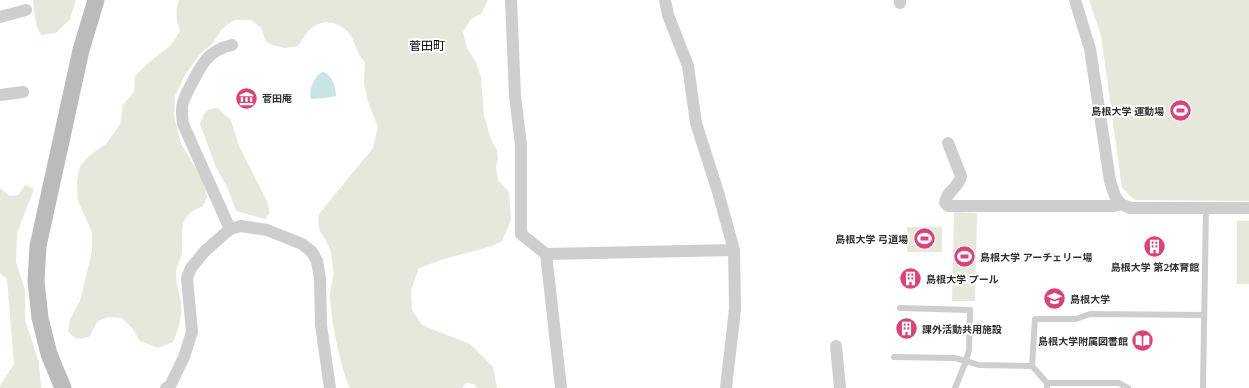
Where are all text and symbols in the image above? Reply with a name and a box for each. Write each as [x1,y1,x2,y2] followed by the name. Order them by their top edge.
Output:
[409,38,445,53] district label: 菅田町
[233,85,259,111] museum icon: 菅田庵
[262,92,292,105] place label: 菅田庵
[1167,98,1193,124] sports icon: 島根大学 運動場
[1091,105,1164,118] place label: 島根大学 運動場
[911,226,937,252] sports icon: 島根大学 弓道場
[835,233,908,246] place label: 島根大学 弓道場
[1142,234,1168,260] building icon: 島根大学 第2体育館
[951,244,977,270] sports icon: 島根大学 アーチェリー場
[980,251,1092,264] place label: 島根大学 アーチェリー場
[1111,261,1199,274] place label: 島根大学 第2体育館
[898,266,924,292] building icon: 島根大学 プール
[926,273,999,286] place label: 島根大学 プール
[1041,286,1067,312] school or university icon: 島根大学
[1070,293,1110,306] place label: 島根大学
[893,316,919,342] building icon: 課外活動共用施設
[922,323,1002,336] place label: 課外活動共用施設
[1130,328,1156,354] library icon: 島根大学附属図書館
[1038,335,1128,348] place label: 島根大学附属図書館

